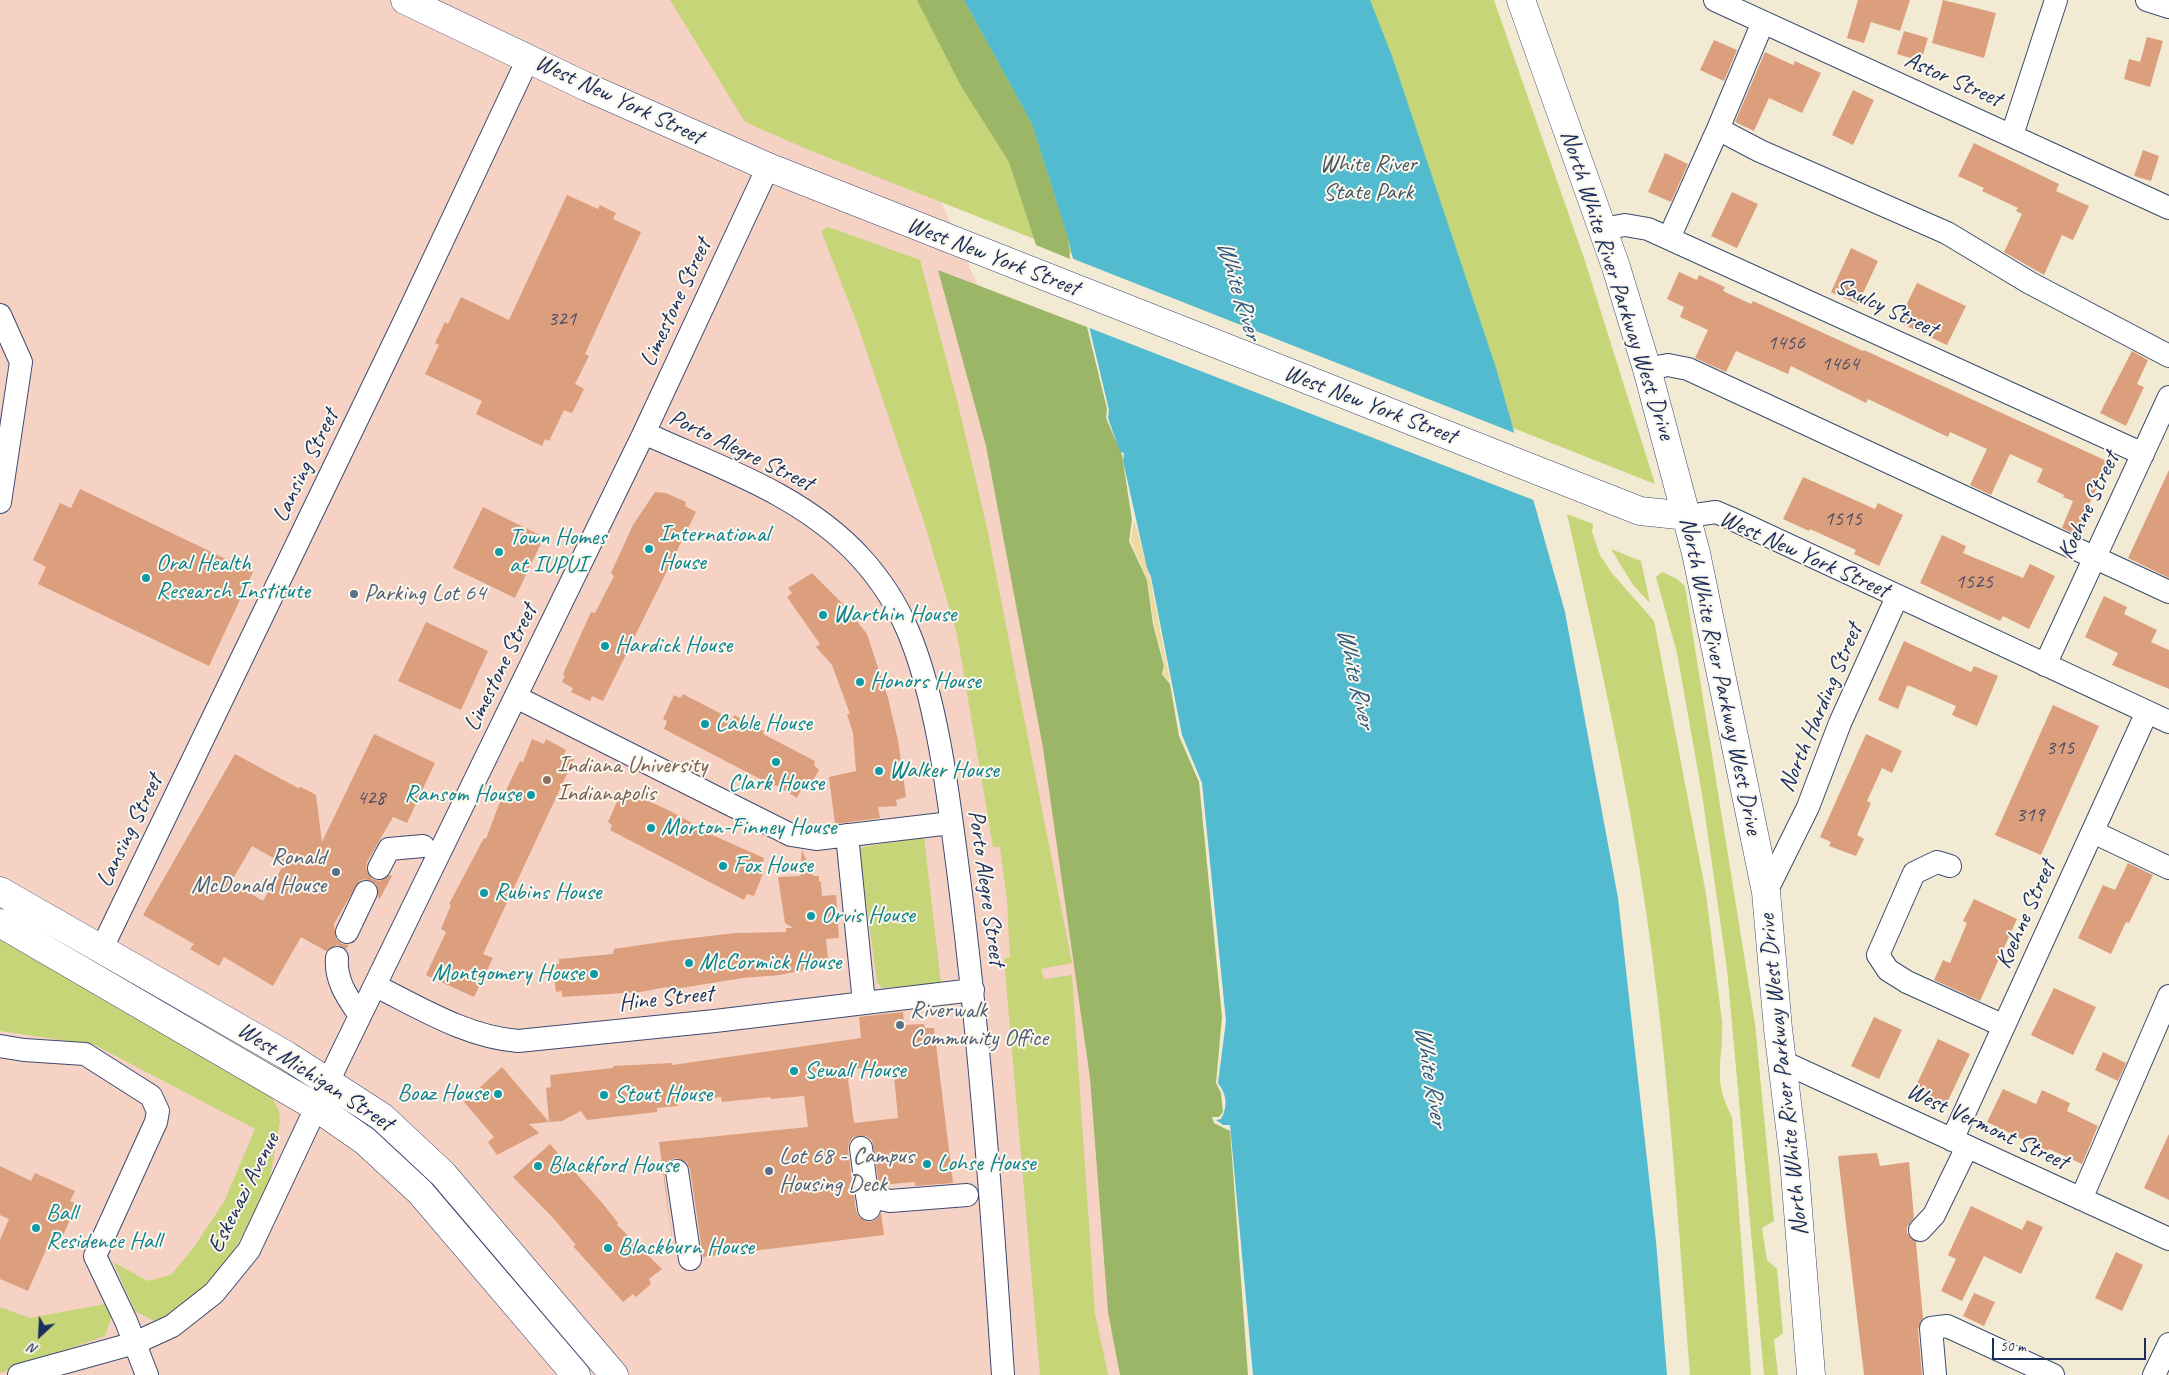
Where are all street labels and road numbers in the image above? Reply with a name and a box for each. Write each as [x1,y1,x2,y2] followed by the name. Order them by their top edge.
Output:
[1900,46,2006,114] street label: Astor Street
[530,48,708,152] street label: West New York Street
[1553,127,1681,443] street label: North White River Parkway West Drive
[903,211,1083,303] street label: West New York Street
[634,235,718,371] street label: Limestone Street
[1830,272,1942,344] street label: Saulcy Street
[1280,359,1460,451] street label: West New York Street
[664,404,818,498] street label: Porto Alegre Street
[266,405,346,527] street label: Lansing Street
[2052,448,2126,564] street label: Koehne Street
[1715,505,1893,605] street label: West New York Street
[1672,515,1768,837] street label: North White River Parkway West Drive
[458,600,544,736] street label: Limestone Street
[1773,619,1869,797] street label: North Harding Street
[90,770,170,892] street label: Lansing Street
[961,808,1011,968] street label: Porto Alegre Street
[1989,857,2063,973] street label: Koehne Street
[1753,913,1815,1237] street label: North White River Parkway West Drive
[617,980,715,1018] street label: Hine Street
[232,1016,398,1138] street label: West Michigan Street
[1902,1077,2072,1177] street label: West Vermont Street
[201,1128,287,1258] street label: Eskenazi Avenue

